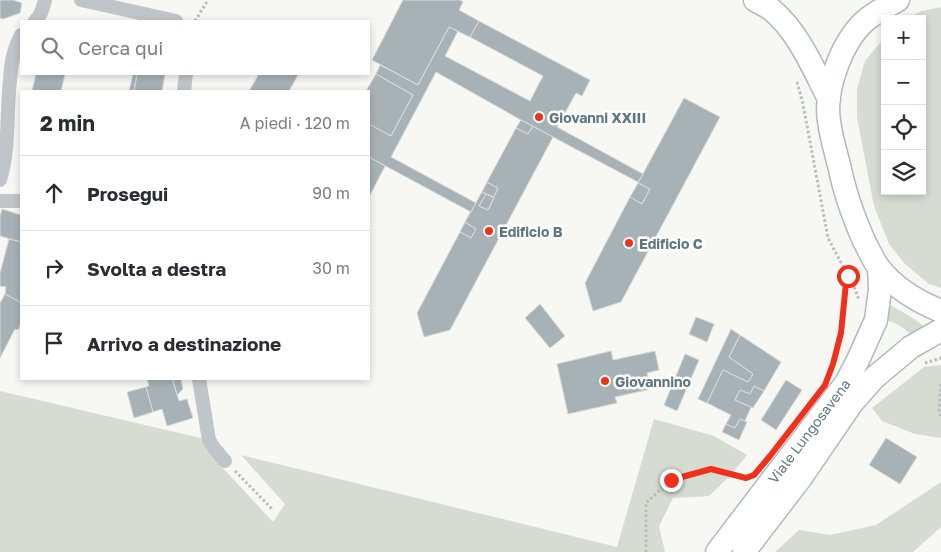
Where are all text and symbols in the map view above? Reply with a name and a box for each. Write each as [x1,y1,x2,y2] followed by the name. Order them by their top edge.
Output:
[881,15,926,195] map controls
[881,15,926,60] button: +
[20,20,370,75] search box
[38,34,66,62] icon: search
[78,36,163,59] text: Cerca qui
[881,60,926,105] button: −
[881,105,926,150] button: locate
[549,109,646,126] place label: Giovanni XXIII
[40,110,95,136] text: 2 min
[533,111,545,123] marker: Giovanni XXIII
[240,113,350,133] text: A piedi · 120 m
[881,150,926,195] button: layers
[40,179,68,207] icon: ahead
[87,182,168,205] text: Prosegui
[312,183,350,203] text: 90 m
[499,223,563,240] place label: Edificio B
[483,225,495,237] marker: Edificio B
[639,235,703,252] place label: Edificio C
[623,237,635,249] marker: Edificio C
[40,254,68,282] icon: right
[87,257,226,280] text: Svolta a destra
[313,258,350,278] text: 30 m
[837,265,860,288] route start
[40,329,68,357] icon: arrive
[87,332,281,355] text: Arrivo a destinazione
[615,373,691,390] place label: Giovannino
[599,375,611,387] marker: Giovannino
[764,376,854,486] street label: Viale Lungosavena
[660,469,683,492] route end

